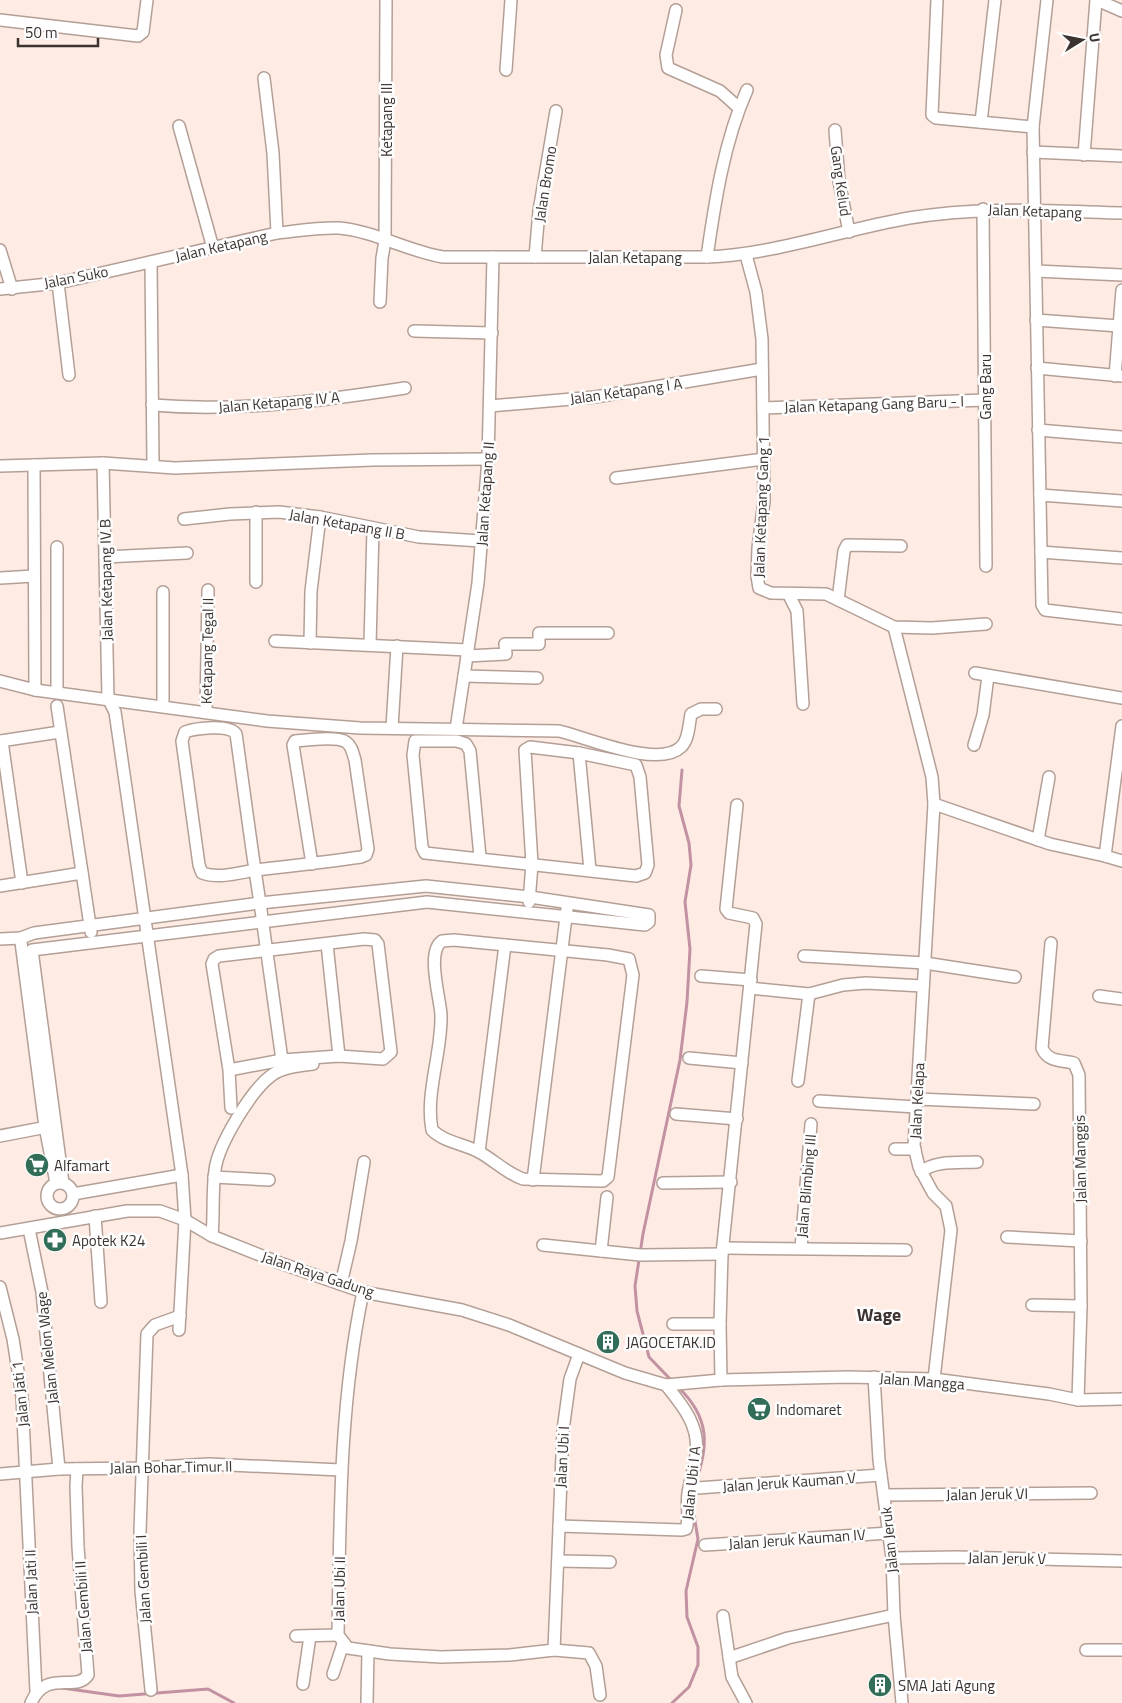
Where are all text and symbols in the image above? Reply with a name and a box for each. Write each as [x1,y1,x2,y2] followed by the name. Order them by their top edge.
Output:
[18,15,98,47] scale bar
[1057,15,1107,65] north arrow
[25,21,58,44] text: 50 m
[1084,31,1106,44] text: U
[375,83,398,157] street label: Ketapang III
[528,144,562,224] street label: Jalan Bromo
[825,144,857,218] street label: Gang Kelud
[988,198,1083,224] street label: Jalan Ketapang
[173,224,270,268] street label: Jalan Ketapang
[588,246,682,269] street label: Jalan Ketapang
[42,259,110,295] street label: Jalan Suko
[974,354,997,420] street label: Gang Baru
[568,372,684,410] street label: Jalan Ketapang I A
[217,385,341,419] street label: Jalan Ketapang IV A
[784,389,964,419] street label: Jalan Ketapang Gang Baru - I
[747,436,775,578] street label: Jalan Ketapang Gang 1
[470,441,500,547] street label: Jalan Ketapang II
[287,502,407,546] street label: Jalan Ketapang II B
[93,519,119,641] street label: Jalan Ketapang IV B
[195,598,219,704] street label: Ketapang Tegal II
[904,1062,931,1140] street label: Jalan Kelapa
[1068,1115,1092,1203] street label: Jalan Manggis
[790,1133,822,1239] street label: Jalan Blimbing III
[24,1152,50,1178] supermarket icon: Alfamart
[54,1154,110,1177] place label: Alfamart
[42,1227,68,1253] pharmacy icon: Apotek K24
[72,1229,145,1252] place label: Apotek K24
[259,1245,378,1303] street label: Jalan Raya Gadung
[30,1291,64,1405] street label: Jalan Melon Wage
[857,1301,901,1328] district label: Wage
[595,1329,621,1355] building icon: JAGOCETAK.ID
[626,1331,716,1354] place label: JAGOCETAK.ID
[5,1360,35,1428] street label: Jalan Jati 1
[879,1367,966,1395] street label: Jalan Mangga
[746,1396,772,1422] supermarket icon: Indomaret
[776,1398,842,1421] place label: Indomaret
[549,1425,575,1489] street label: Jalan Ubi I
[676,1445,706,1521] street label: Jalan Ubi I A
[109,1454,233,1480] street label: Jalan Bohar Timur II
[721,1466,857,1498] street label: Jalan Jeruk Kauman V
[946,1482,1028,1506] street label: Jalan Jeruk VI
[874,1506,904,1574] street label: Jalan Jeruk
[728,1523,867,1555] street label: Jalan Jeruk Kauman IV
[129,1534,157,1624] street label: Jalan Gembili I
[968,1546,1047,1570] street label: Jalan Jeruk V
[18,1549,44,1615] street label: Jalan Jati II
[327,1556,351,1622] street label: Jalan Ubi II
[68,1560,98,1654] street label: Jalan Gembili II
[867,1672,893,1698] building icon: SMA Jati Agung
[898,1674,995,1697] place label: SMA Jati Agung

